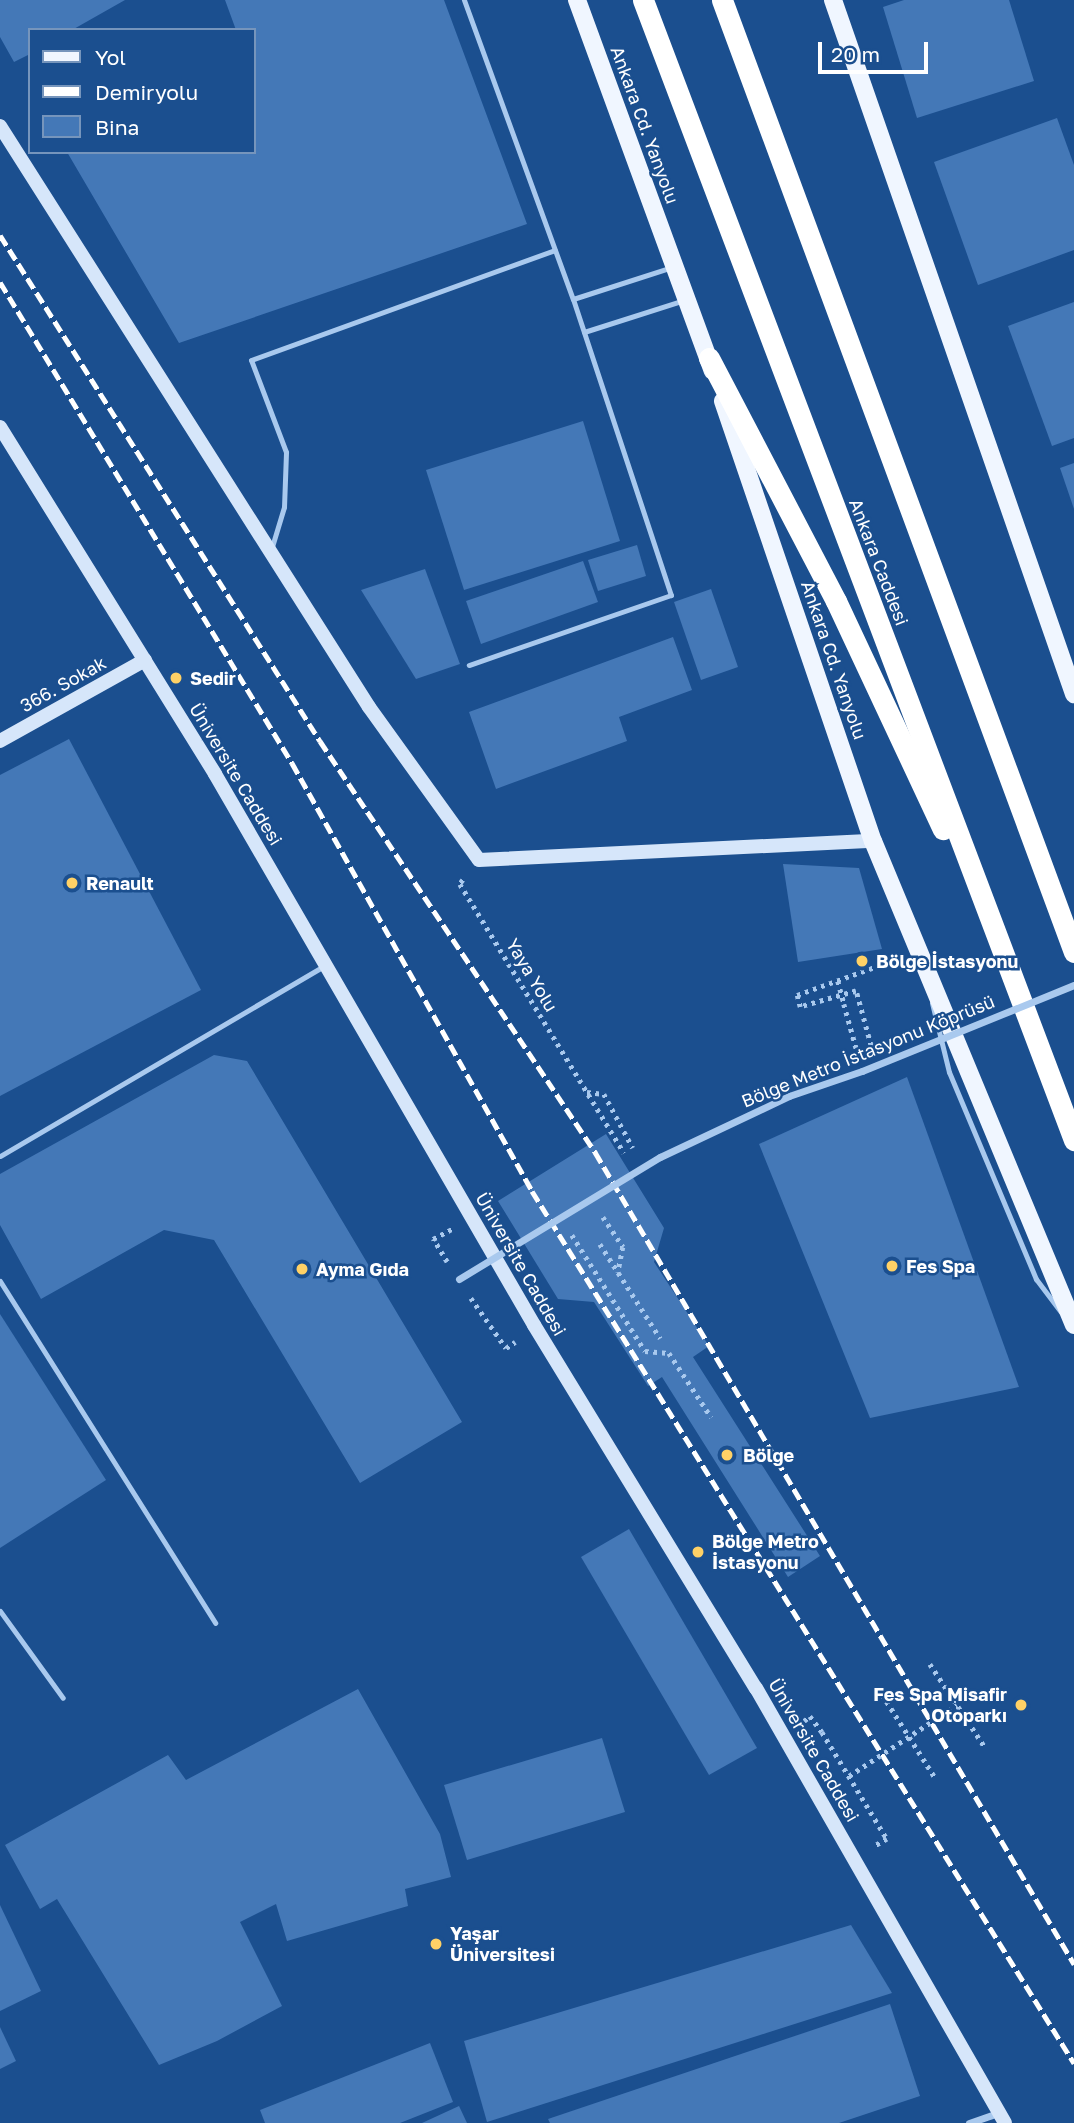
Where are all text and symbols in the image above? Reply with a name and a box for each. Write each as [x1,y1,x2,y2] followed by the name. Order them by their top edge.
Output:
[28,28,256,154] legend
[822,28,932,72] scale bar
[831,41,880,67] text: 20 m
[606,43,684,207] street label: Ankara Cd. Yanyolu
[95,44,126,70] text: Yol
[95,79,198,105] text: Demiryolu
[95,114,139,140] text: Bina
[845,496,913,628] street label: Ankara Caddesi
[797,578,871,742] street label: Ankara Cd. Yanyolu
[16,652,110,716] street label: 366. Sokak
[190,667,236,689] place label: Sedir
[168,670,184,686] marker: Sedir
[185,699,287,849] street label: Üniversite Caddesi
[86,872,154,894] place label: Renault
[64,875,80,891] marker: Renault
[502,934,562,1016] street label: Yaya Yolu
[876,950,1018,972] place label: Bölge İstasyonu
[854,953,870,969] marker: Bölge İstasyonu
[738,990,998,1112] street label: Bölge Metro İstasyonu Köprüsü
[471,1188,571,1340] street label: Üniversite Caddesi
[906,1255,975,1277] place label: Fes Spa
[316,1258,409,1280] place label: Ayma Gıda
[884,1258,900,1274] marker: Fes Spa
[294,1261,310,1277] marker: Ayma Gıda
[743,1444,794,1466] place label: Bölge
[717,1445,737,1465] marker: Bölge
[712,1531,819,1574] place label: Bölge Metro İstasyonu
[690,1544,706,1560] marker: Bölge Metro İstasyonu
[764,1674,864,1826] street label: Üniversite Caddesi
[873,1684,1007,1726] place label: Fes Spa Misafir Otoparkı
[1013,1697,1029,1713] marker: Fes Spa Misafir Otoparkı
[450,1923,555,1966] place label: Yaşar Üniversitesi
[428,1936,444,1952] marker: Yaşar Üniversitesi

